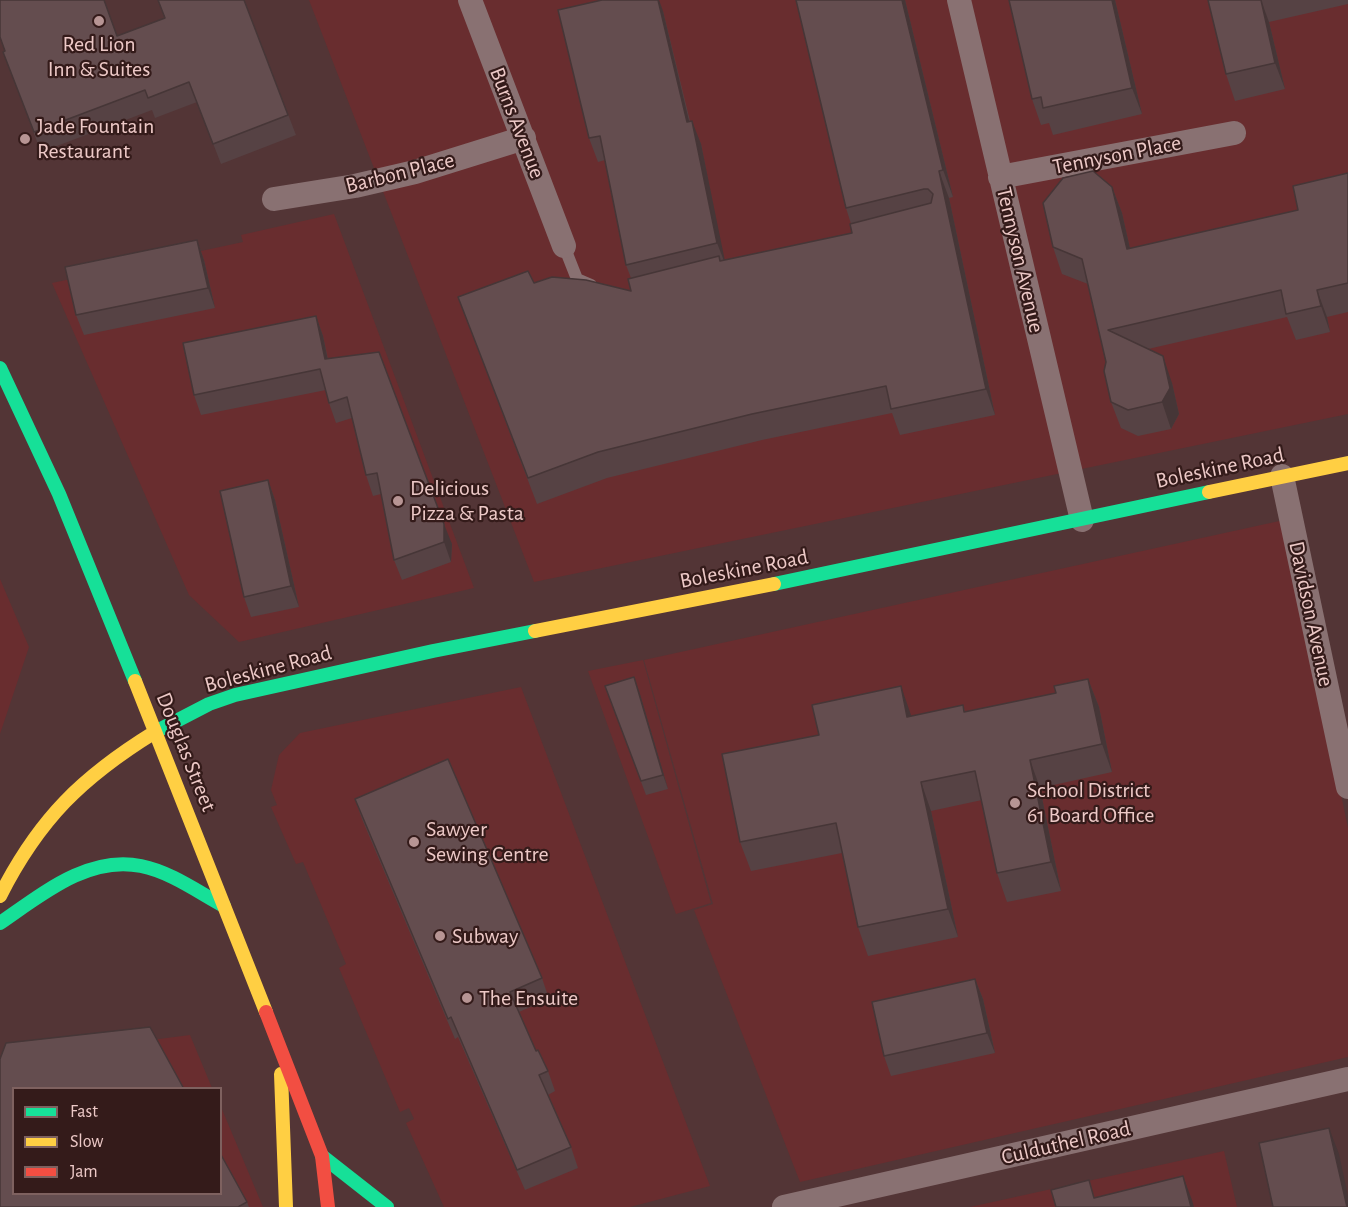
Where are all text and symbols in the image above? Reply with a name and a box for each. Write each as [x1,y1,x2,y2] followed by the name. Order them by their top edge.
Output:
[92,14,106,28] marker: Red Lion Inn & Suites
[48,31,150,82] place label: Red Lion Inn & Suites
[484,64,550,182] street label: Burns Avenue
[37,113,154,164] place label: Jade Fountain Restaurant
[1051,130,1183,180] street label: Tennyson Place
[18,132,32,146] marker: Jade Fountain Restaurant
[343,147,457,199] street label: Barbon Place
[990,185,1050,335] street label: Tennyson Avenue
[1154,442,1286,494] street label: Boleskine Road
[410,475,524,526] place label: Delicious Pizza & Pasta
[391,494,405,508] marker: Delicious Pizza & Pasta
[1283,539,1339,689] street label: Davidson Avenue
[678,544,810,594] street label: Boleskine Road
[202,639,334,699] street label: Boleskine Road
[150,689,222,815] street label: Douglas Street
[1027,777,1154,828] place label: School District 61 Board Office
[1008,796,1022,810] marker: School District 61 Board Office
[426,816,549,867] place label: Sawyer Sewing Centre
[407,835,421,849] marker: Sawyer Sewing Centre
[452,923,518,949] place label: Subway
[433,929,447,943] marker: Subway
[479,985,578,1011] place label: The Ensuite
[460,991,474,1005] marker: The Ensuite
[12,1087,222,1195] legend
[70,1103,98,1121] text: Fast
[999,1115,1133,1171] street label: Culduthel Road
[70,1133,103,1151] text: Slow
[70,1163,98,1181] text: Jam

